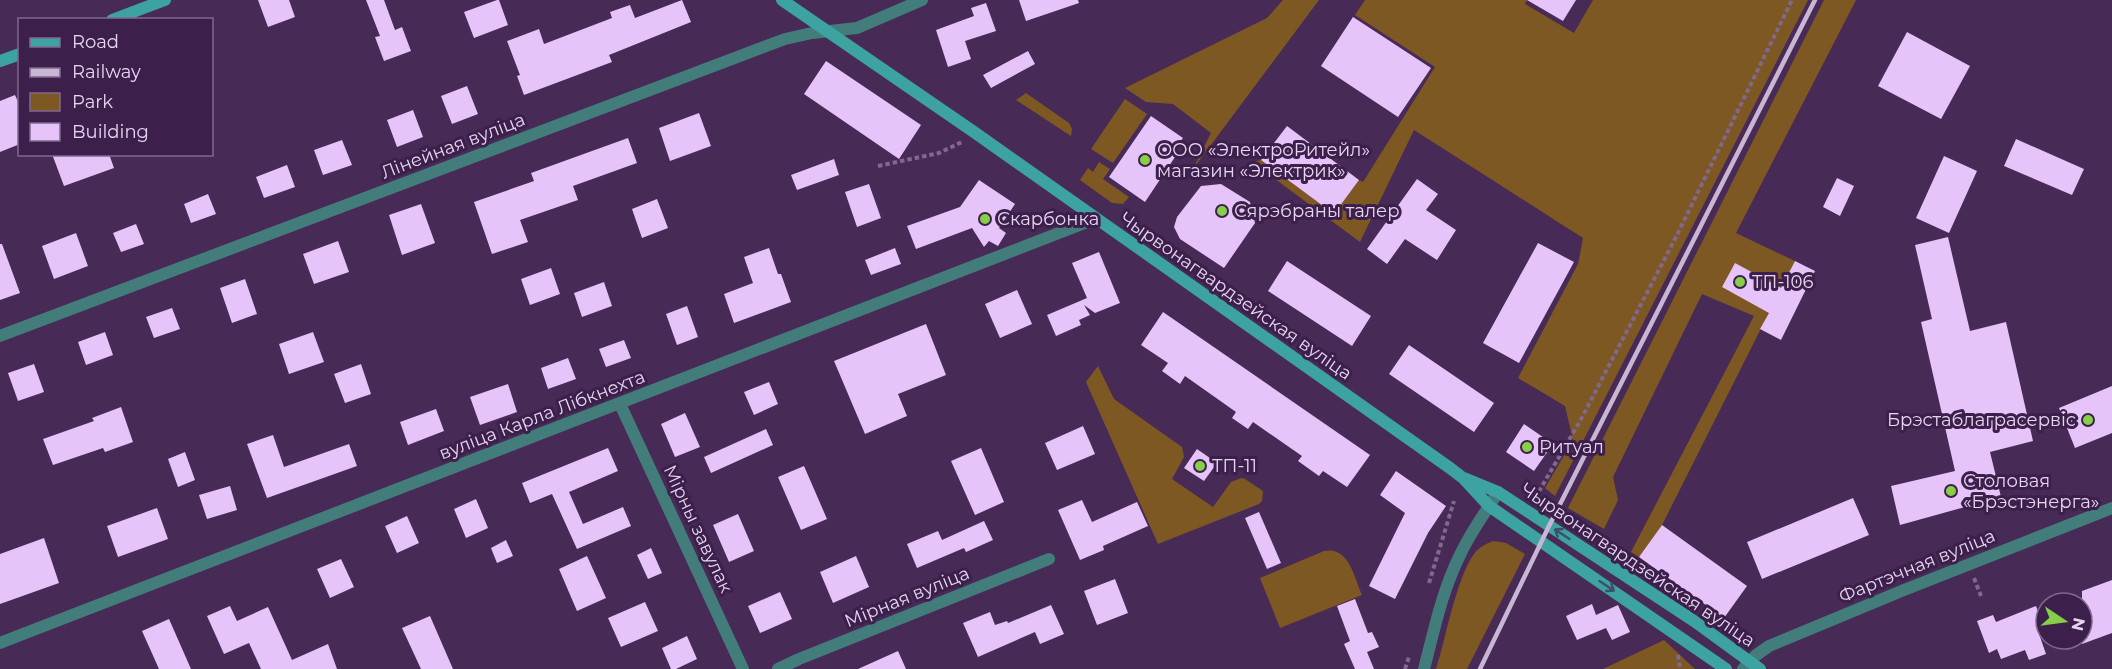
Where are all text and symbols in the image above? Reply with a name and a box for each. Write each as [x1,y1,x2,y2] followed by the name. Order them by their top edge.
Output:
[18,18,213,156] legend
[72,31,119,53] text: Road
[72,61,141,83] text: Railway
[72,91,113,113] text: Park
[378,108,528,184] street label: Лінейная вуліца
[72,121,149,143] text: Building
[1157,139,1370,182] place label: ООО «ЭлектроРитейл» магазин «Электрик»
[1138,153,1152,167] marker: ООО «ЭлектроРитейл» магазин «Электрик»
[1234,200,1400,222] place label: Сярэбраны талер
[1215,204,1229,218] marker: Сярэбраны талер
[1116,207,1356,385] street label: Чырвонагвардзейская вуліца
[997,208,1099,230] place label: Скарбонка
[978,212,992,226] marker: Скарбонка
[1752,271,1813,293] place label: ТП-106
[1733,275,1747,289] marker: ТП-106
[436,366,648,464] street label: вуліца Карла Лібкнехта
[1887,409,2076,431] place label: Брэстаблаграсервіс
[2081,413,2095,427] marker: Брэстаблаграсервіс
[1539,436,1604,458] place label: Ритуал
[1520,440,1534,454] marker: Ритуал
[1212,455,1257,477] place label: ТП-11
[1193,459,1207,473] marker: ТП-11
[659,462,737,597] street label: Мірны завулак
[1963,470,2099,513] place label: Столовая «Брэстэнерга»
[1517,478,1759,652] street label: Чырвонагвардзейская вуліца
[1944,484,1958,498] marker: Столовая «Брэстэнерга»
[1836,525,1998,607] street label: Фартэчная вуліца
[1554,528,1570,540] one-way arrow
[841,562,973,632] street label: Мірная вуліца
[1598,580,1615,592] one-way arrow
[2034,591,2094,651] north arrow
[2067,616,2089,633] text: N

